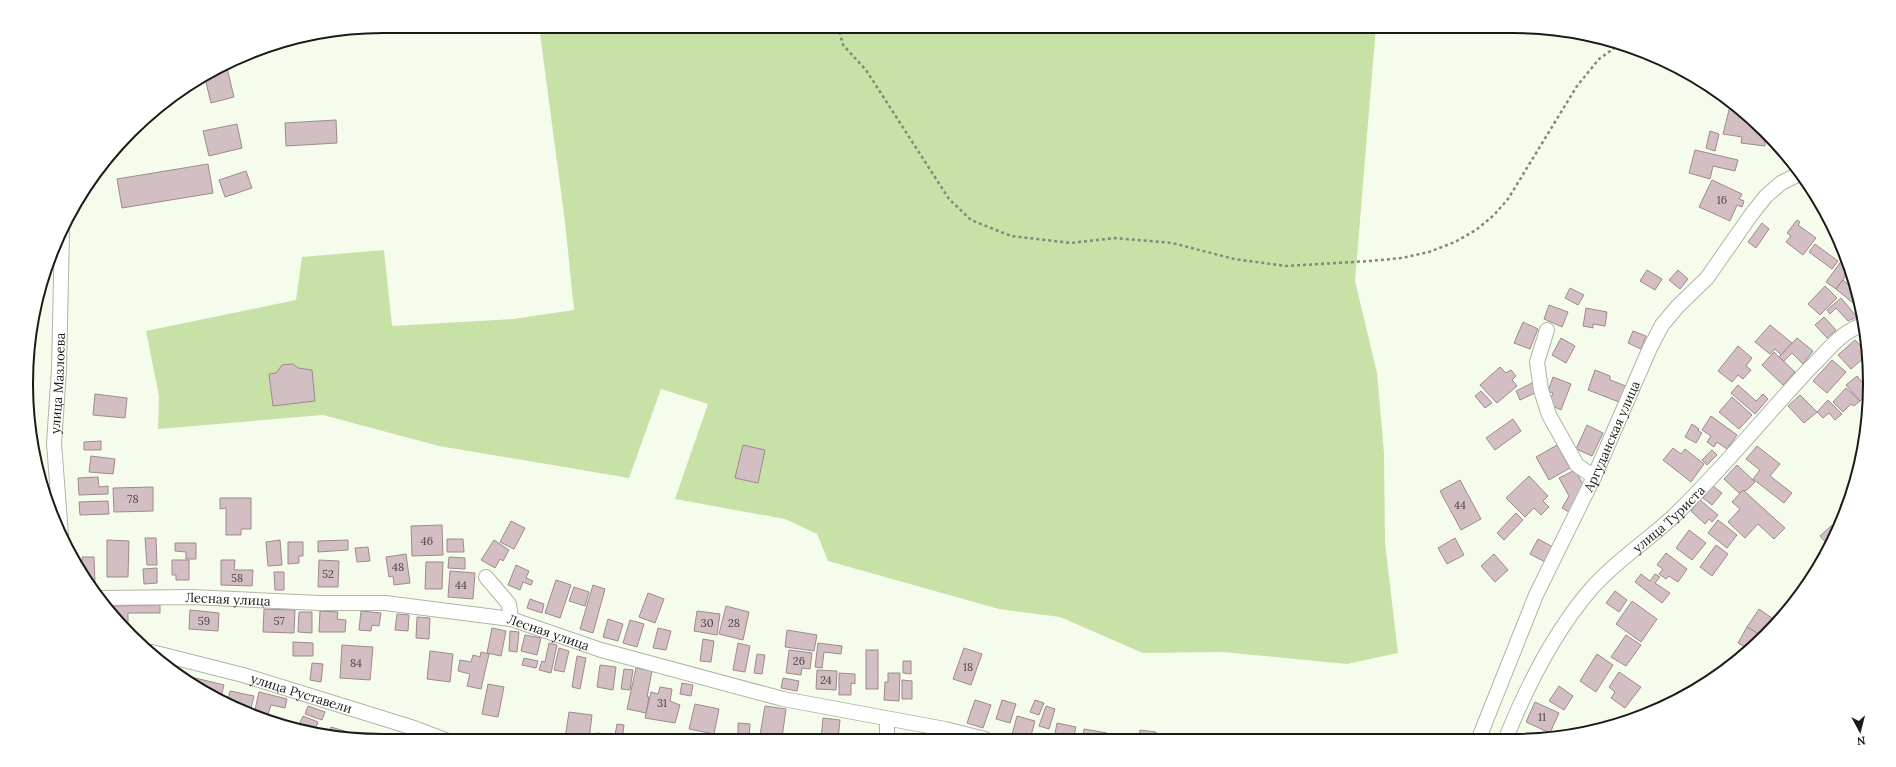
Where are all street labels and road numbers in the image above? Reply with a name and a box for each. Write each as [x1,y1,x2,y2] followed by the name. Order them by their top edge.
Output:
[47,332,69,435] street label: улица Мазлоева
[1580,378,1644,496] street label: Аргуданская улица
[1629,482,1709,556] street label: улица Туриста
[185,589,271,610] street label: Лесная улица
[505,610,592,654] street label: Лесная улица
[248,670,354,717] street label: улица Руставели

